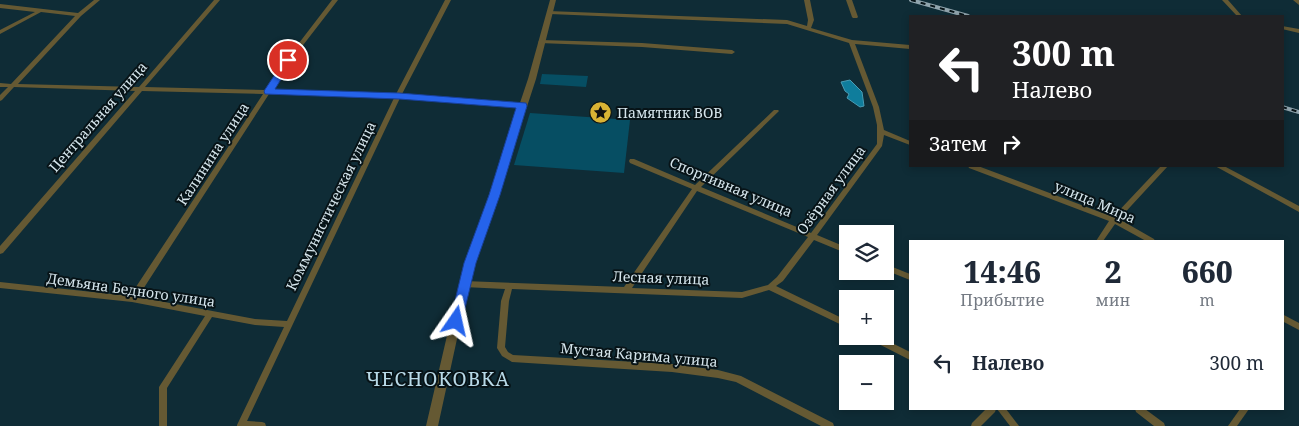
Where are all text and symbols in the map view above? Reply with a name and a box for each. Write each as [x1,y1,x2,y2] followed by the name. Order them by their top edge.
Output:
[1012,29,1115,76] text: 300 m
[929,35,994,100] icon: left
[267,39,309,81] pin
[274,46,302,74] icon: arrive
[44,57,151,176] street label: Центральная улица
[1012,74,1092,104] text: Налево
[172,99,253,209] street label: Калинина улица
[589,101,613,125] place icon: Памятник ВОВ
[617,103,722,122] place label: Памятник ВОВ
[281,118,380,294] street label: Коммунистическая улица
[997,130,1025,158] icon: right
[929,131,987,157] text: Затем
[792,141,869,238] street label: Озёрная улица
[667,152,796,221] street label: Спортивная улица
[1052,176,1139,227] street label: улица Мира
[839,225,894,410] map controls
[839,225,894,280] button: layers
[964,251,1041,292] text: 14:46
[1104,251,1121,292] text: 2
[1182,251,1233,292] text: 660
[612,266,710,289] street label: Лесная улица
[46,268,217,311] street label: Демьяна Бедного улица
[960,289,1044,311] text: Прибытие
[1096,289,1130,311] text: мин
[1200,289,1215,311] text: m
[839,290,894,345] button: +
[429,294,481,346] position arrow
[560,338,719,371] street label: Мустая Карима улица
[929,349,957,377] icon: left
[972,350,1044,376] text: Налево
[1209,350,1264,376] text: 300 m
[839,355,894,410] button: −
[366,366,510,392] district label: ЧЕСНОКОВКА

